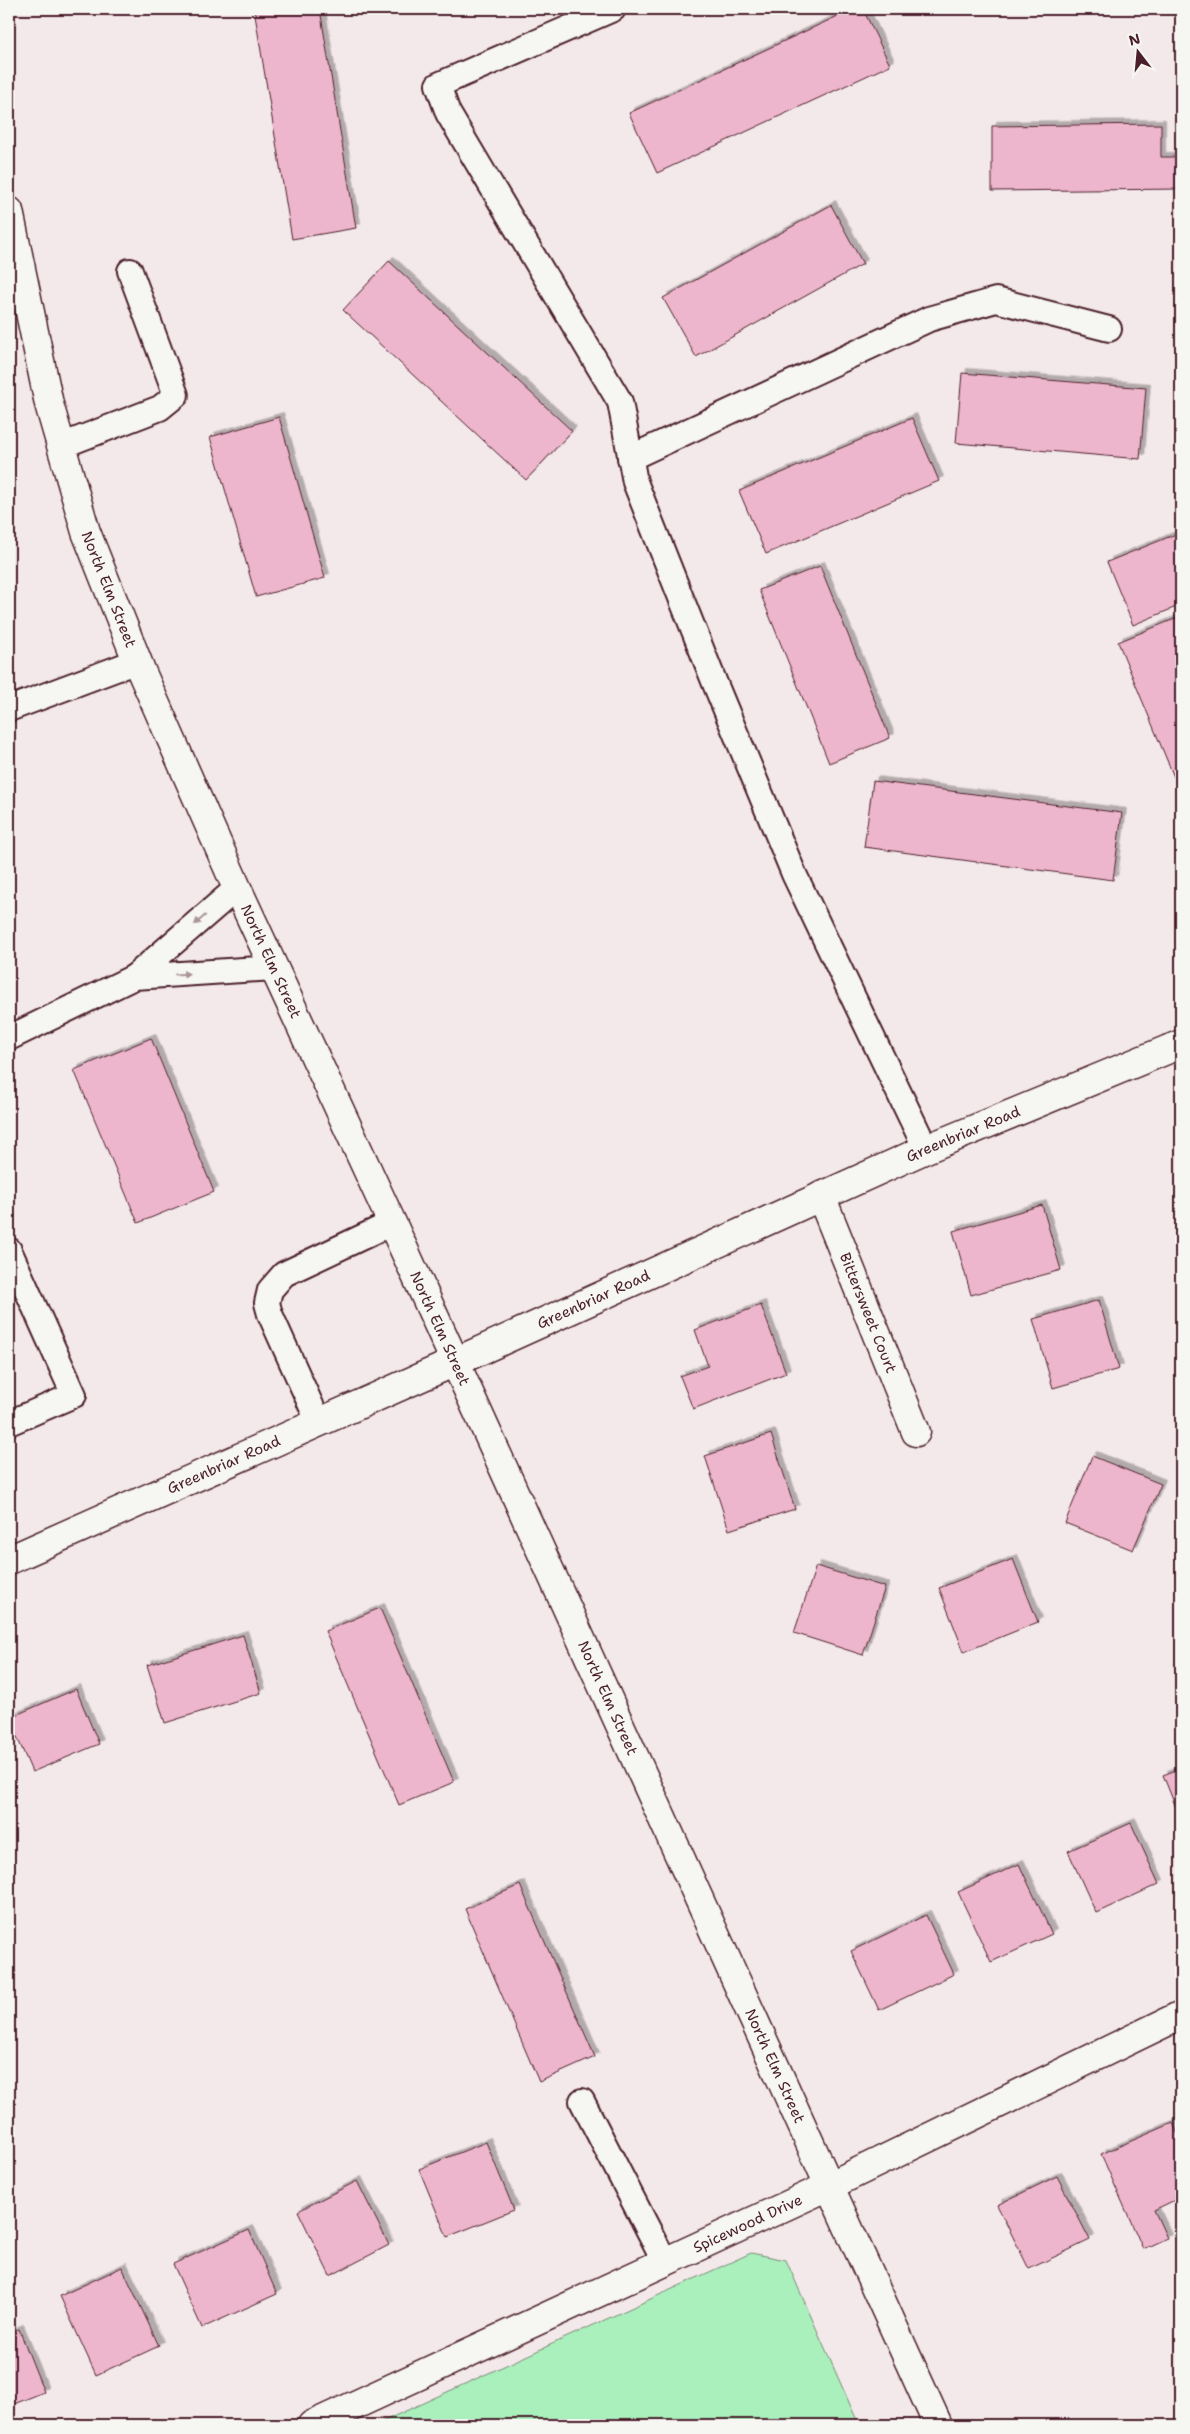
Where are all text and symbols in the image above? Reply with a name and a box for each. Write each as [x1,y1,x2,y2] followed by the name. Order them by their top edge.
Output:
[1112,28,1162,78] north arrow
[1127,29,1142,50] text: N
[77,528,141,650] street label: North Elm Street
[236,901,306,1022] street label: North Elm Street
[194,915,207,926] one-way arrow
[175,970,191,978] one-way arrow
[903,1101,1024,1167] street label: Greenbriar Road
[835,1250,901,1376] street label: Bittersweet Court
[534,1265,654,1334] street label: Greenbriar Road
[405,1268,475,1389] street label: North Elm Street
[164,1431,284,1499] street label: Greenbriar Road
[573,1638,642,1758] street label: North Elm Street
[740,2006,810,2126] street label: North Elm Street
[690,2190,806,2258] street label: Spicewood Drive

